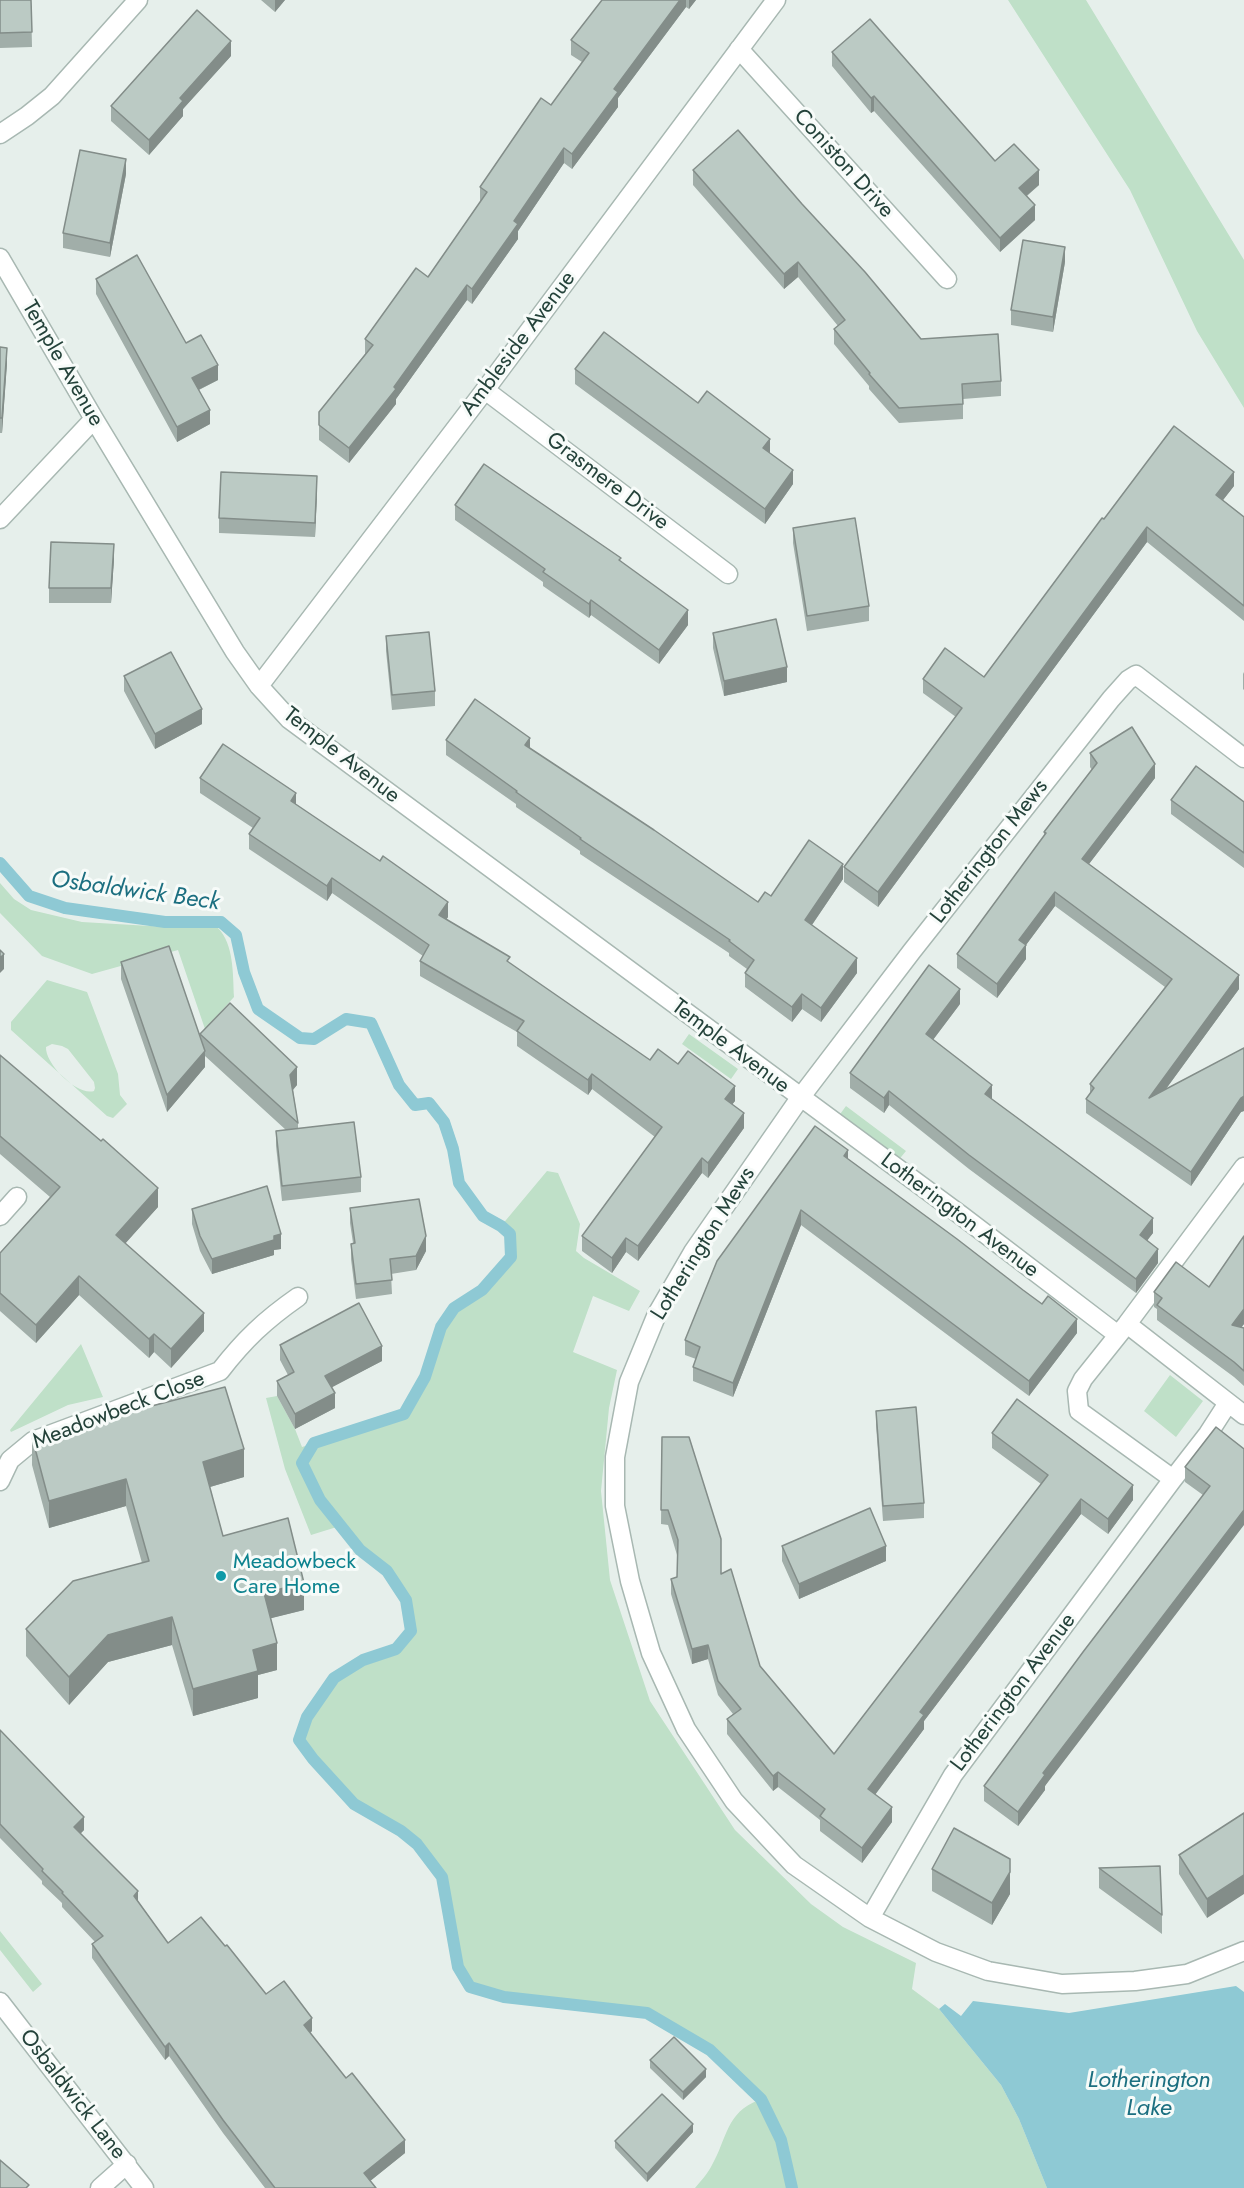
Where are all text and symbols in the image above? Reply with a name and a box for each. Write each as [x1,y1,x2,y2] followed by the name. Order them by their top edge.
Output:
[787,104,899,224] street label: Coniston Drive
[456,266,582,422] street label: Ambleside Avenue
[15,297,109,431] street label: Temple Avenue
[541,427,673,537] street label: Grasmere Drive
[277,702,405,810] street label: Temple Avenue
[926,775,1054,929] street label: Lotherington Mews
[49,866,221,918] water label: Osbaldwick Beck
[666,994,794,1100] street label: Temple Avenue
[875,1148,1043,1284] street label: Lotherington Avenue
[646,1163,762,1325] street label: Lotherington Mews
[29,1366,209,1456] street label: Meadowbeck Close
[233,1550,356,1602] place label: Meadowbeck Care Home
[214,1569,228,1583] marker: Meadowbeck Care Home
[946,1609,1082,1777] street label: Lotherington Avenue
[13,2025,131,2165] street label: Osbaldwick Lane
[1087,2067,1211,2123] water label: Lotherington Lake

